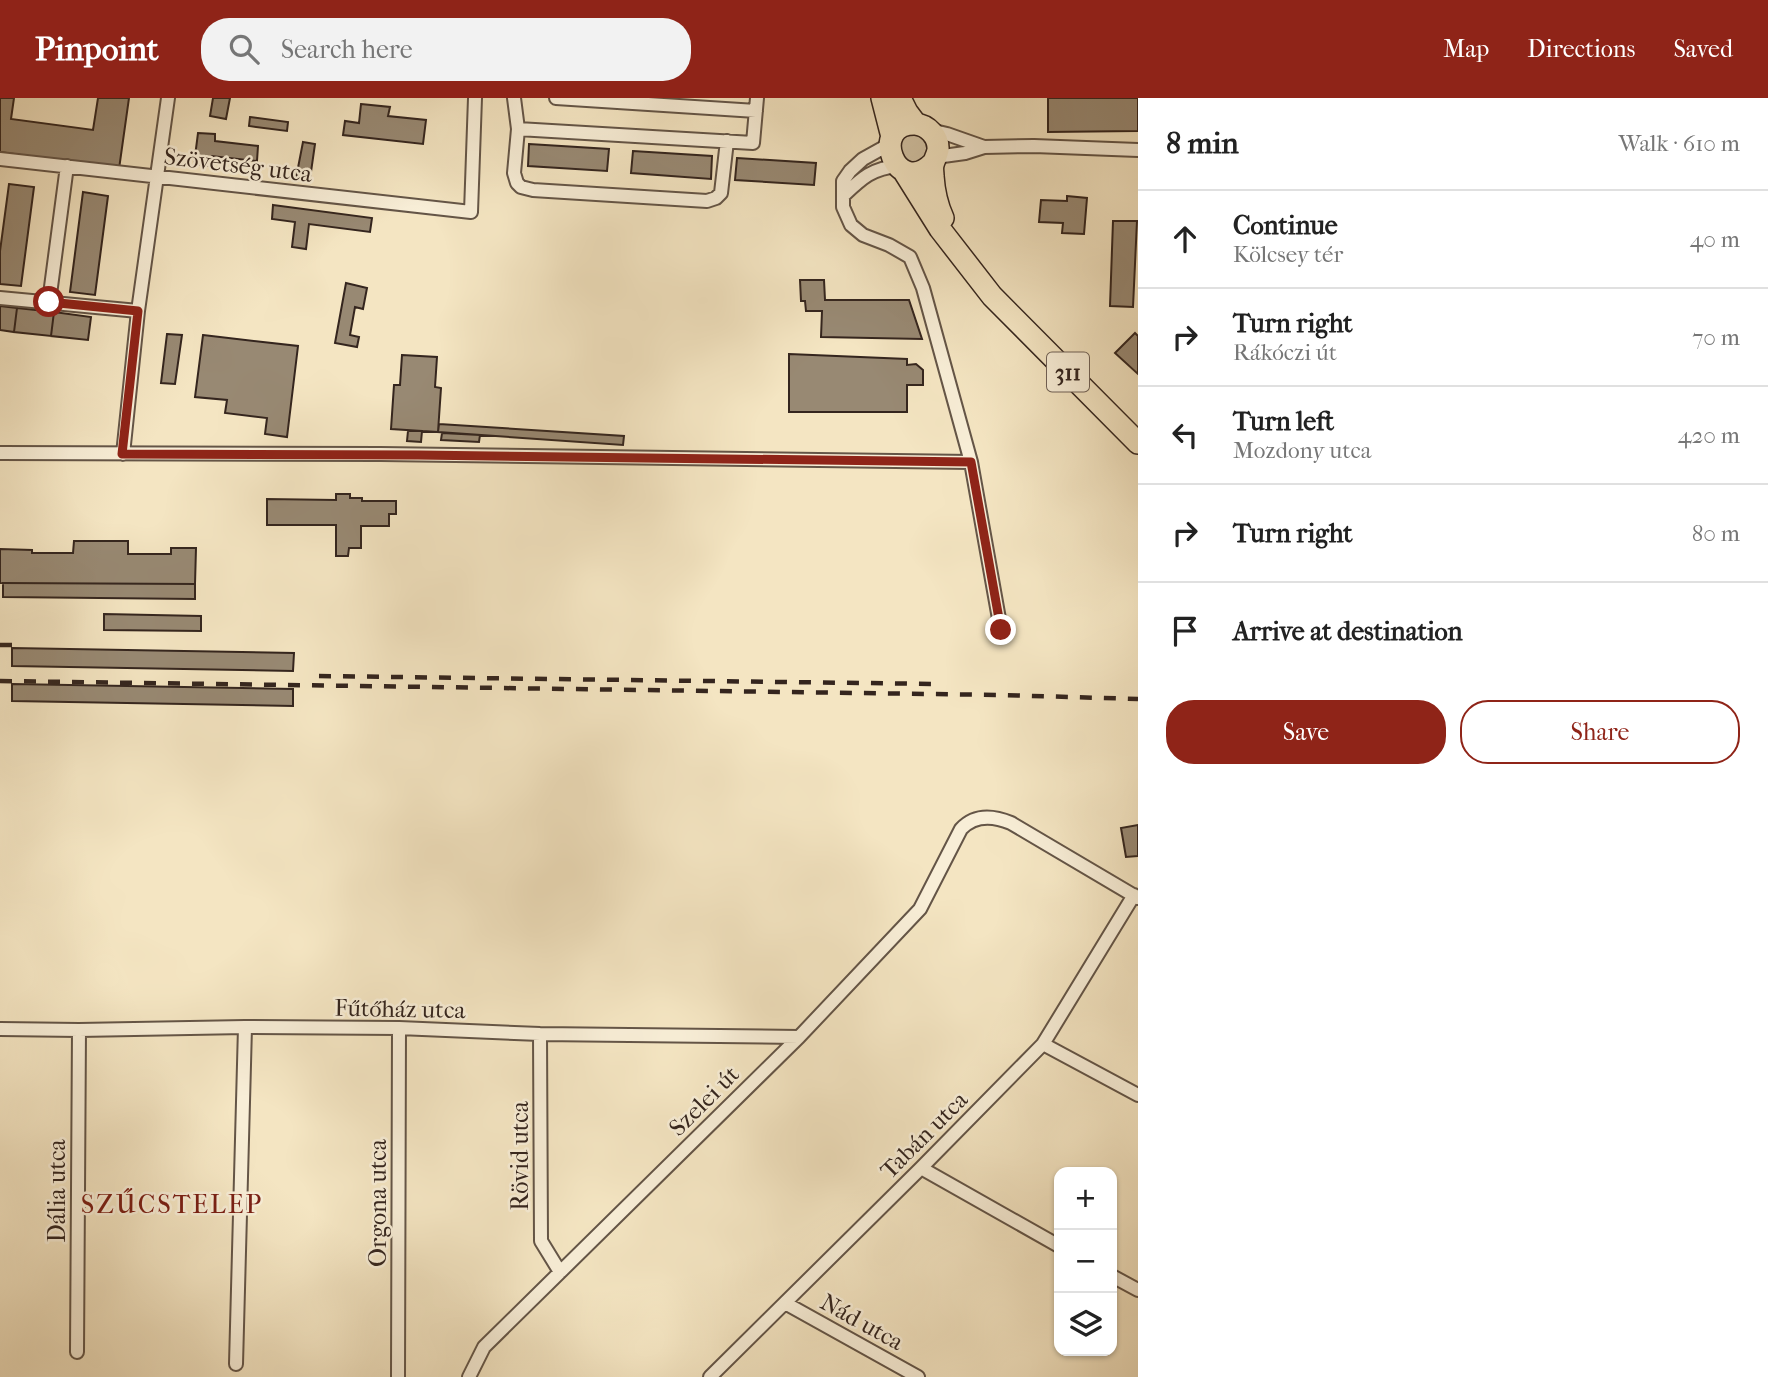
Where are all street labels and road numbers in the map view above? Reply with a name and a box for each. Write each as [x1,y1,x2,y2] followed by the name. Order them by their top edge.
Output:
[162,142,315,188] street label: Szövetség utca
[1047,353,1089,392] road number: 311
[334,994,467,1024] street label: Fűtőház utca
[663,1060,745,1142] street label: Szelei út
[875,1085,974,1184] street label: Tabán utca
[506,1100,534,1211] street label: Rövid utca
[364,1138,392,1267] street label: Orgona utca
[43,1139,71,1243] street label: Dália utca
[816,1288,909,1357] street label: Nád utca

